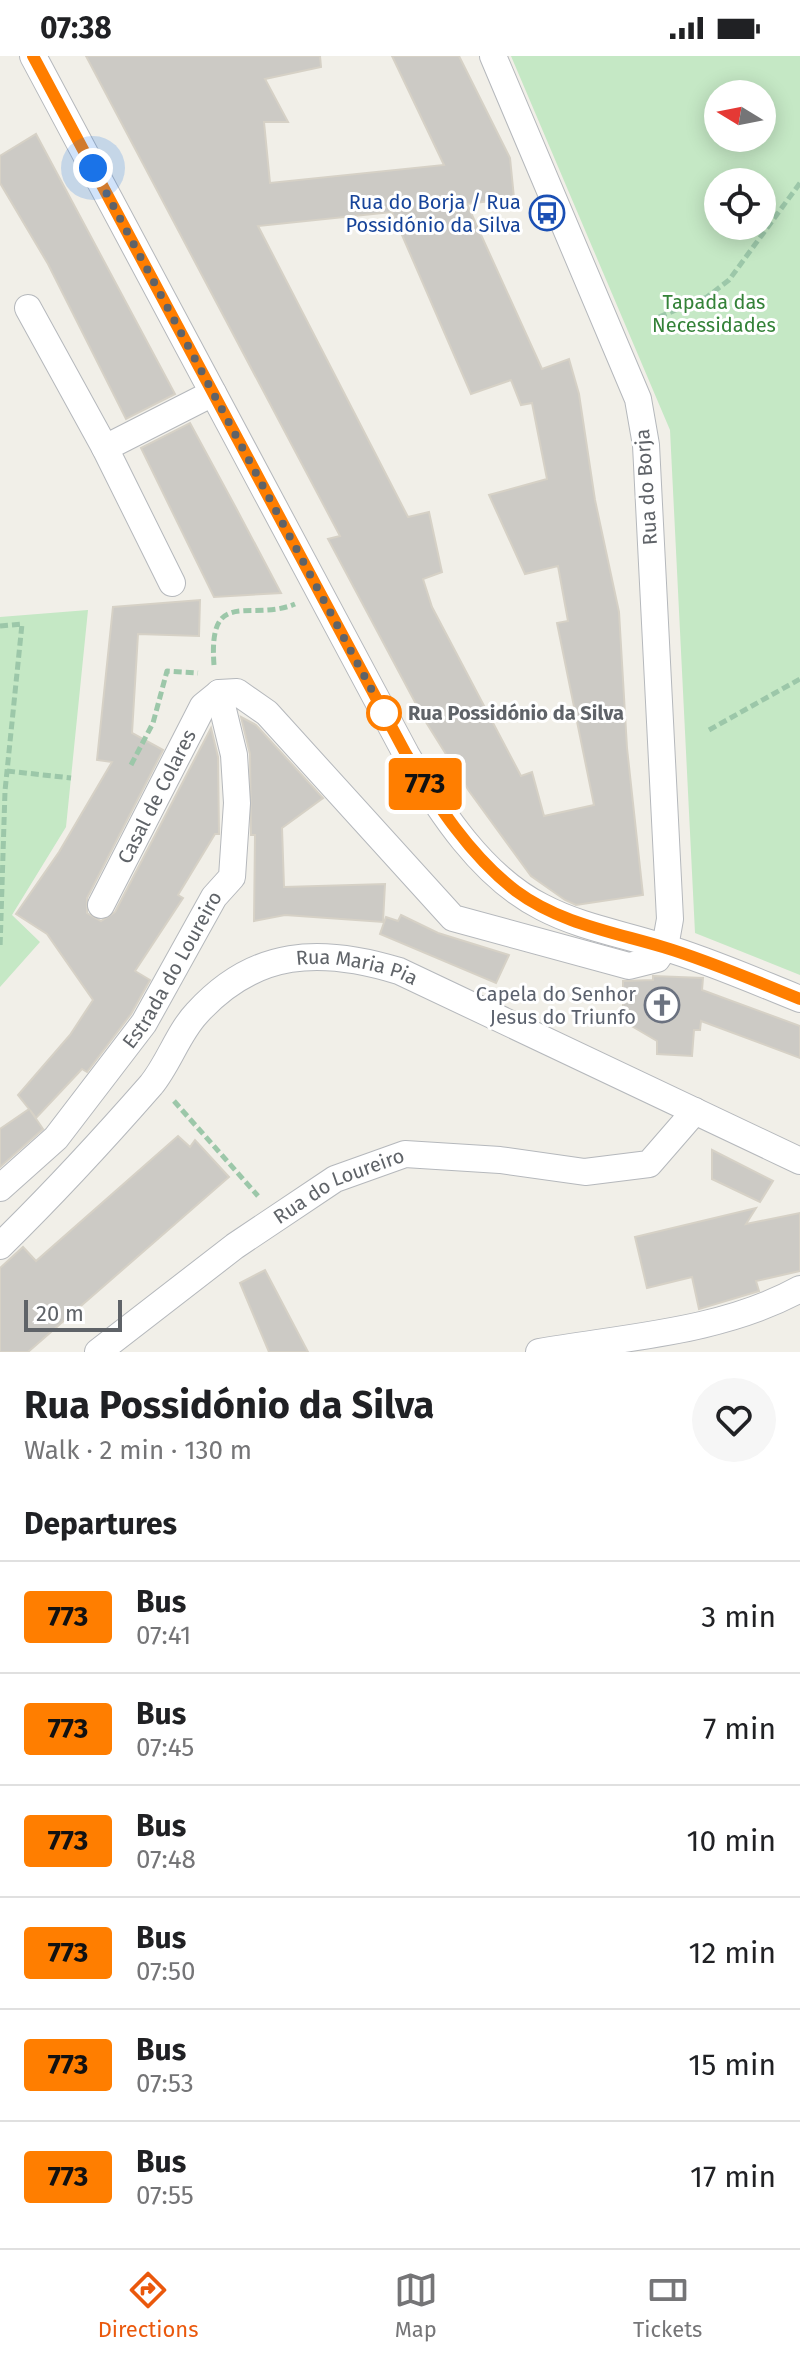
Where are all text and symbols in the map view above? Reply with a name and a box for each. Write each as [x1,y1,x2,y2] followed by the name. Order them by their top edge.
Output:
[40,10,112,46] text: 07:38
[704,80,776,152] north arrow
[704,80,776,240] map controls
[73,148,113,188] your location
[704,168,776,240] button: locate
[345,190,521,237] place label: Rua do Borja / Rua Possidónio da Silva
[528,194,566,232] bus stop icon: Rua do Borja / Rua Possidónio da Silva
[652,290,776,337] park label: Tapada das Necessidades
[630,428,662,546] street label: Rua do Borja
[367,696,401,730] marker: Rua Possidónio da Silva
[408,701,624,725] place label: Rua Possidónio da Silva
[112,725,201,868] street label: Casal de Colares
[379,758,471,810] line badge: 773
[405,767,445,800] text: 773
[117,887,227,1053] street label: Estrada do Loureiro
[295,945,422,990] street label: Rua Maria Pia
[476,982,636,1029] place label: Capela do Senhor Jesus do Triunfo
[643,986,681,1024] church icon: Capela do Senhor Jesus do Triunfo
[269,1143,407,1229] street label: Rua do Loureiro
[24,1296,122,1332] scale bar
[36,1300,84,1327] text: 20 m
[692,1378,776,1462] button: heart
[24,1382,434,1428] text: Rua Possidónio da Silva
[24,1435,252,1466] text: Walk · 2 min · 130 m
[24,1506,177,1542] text: Departures
[136,1584,186,1620] text: Bus
[701,1599,776,1635] text: 3 min
[48,1600,88,1633] text: 773
[136,1620,191,1651] text: 07:41
[136,1696,186,1732] text: Bus
[703,1711,776,1747] text: 7 min
[48,1712,88,1745] text: 773
[136,1732,194,1763] text: 07:45
[136,1808,186,1844] text: Bus
[687,1823,776,1859] text: 10 min
[48,1824,88,1857] text: 773
[136,1844,196,1875] text: 07:48
[136,1920,186,1956] text: Bus
[688,1935,776,1971] text: 12 min
[48,1936,88,1969] text: 773
[136,1956,195,1987] text: 07:50
[136,2032,186,2068] text: Bus
[688,2047,776,2083] text: 15 min
[48,2048,88,2081] text: 773
[136,2068,194,2099] text: 07:53
[136,2144,186,2180] text: Bus
[690,2159,776,2195] text: 17 min
[48,2160,88,2193] text: 773
[136,2180,194,2211] text: 07:55
[98,2268,199,2343] tab: Directions
[394,2268,438,2343] tab: Map
[633,2268,702,2343] tab: Tickets

